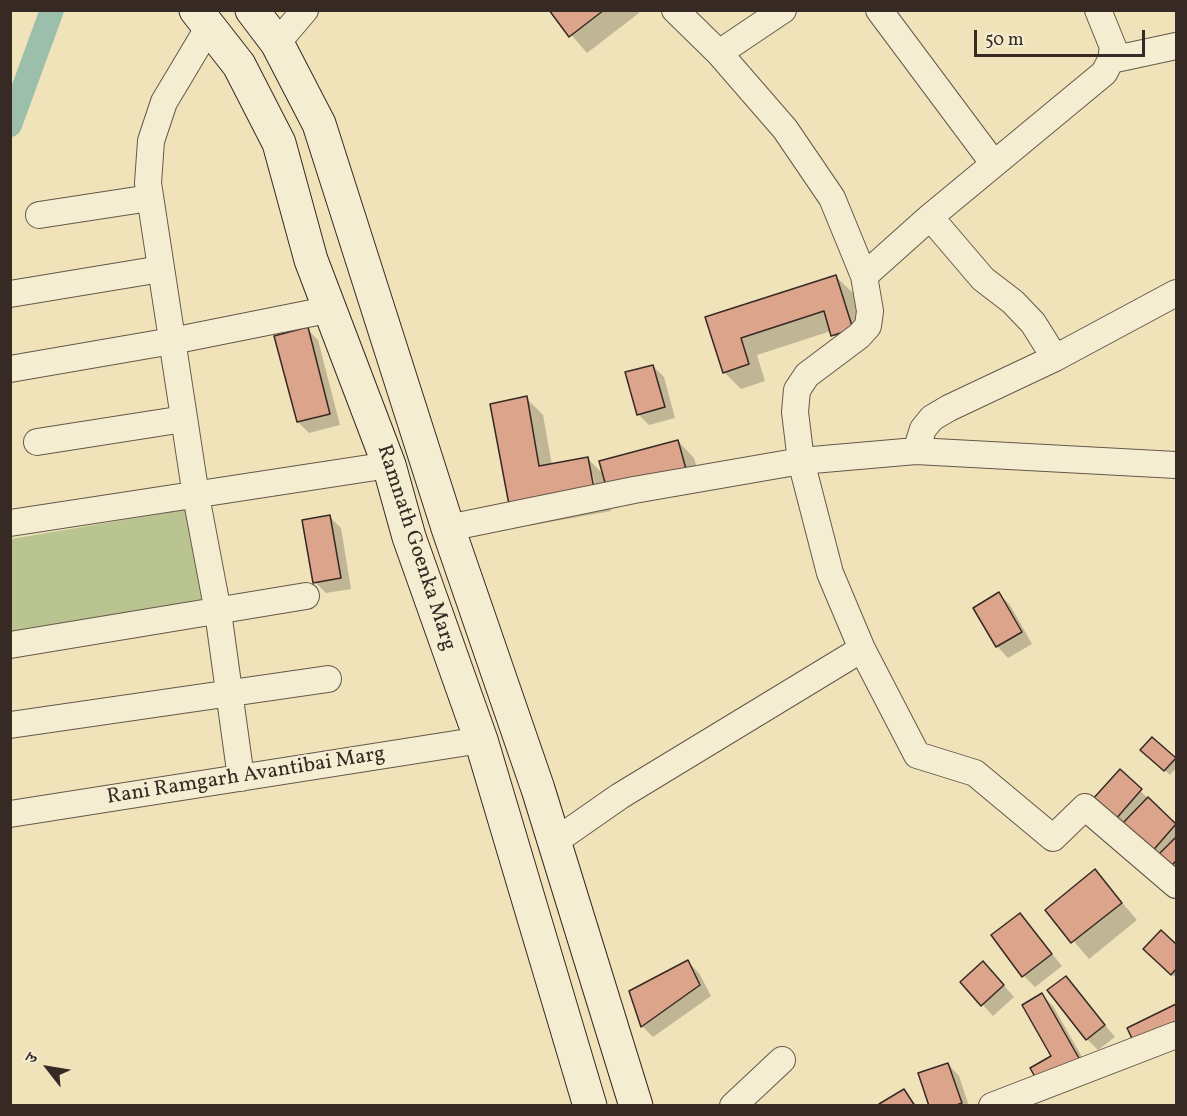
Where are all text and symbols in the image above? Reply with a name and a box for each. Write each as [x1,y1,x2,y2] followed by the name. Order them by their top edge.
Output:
[977,18,1148,56] scale bar
[985,28,1024,53] text: 50 m
[370,442,460,654] street label: Ramnath Goenka Marg
[105,743,387,811] street label: Rani Ramgarh Avantibai Marg
[18,1038,78,1098] north arrow
[21,1050,44,1068] text: उ

